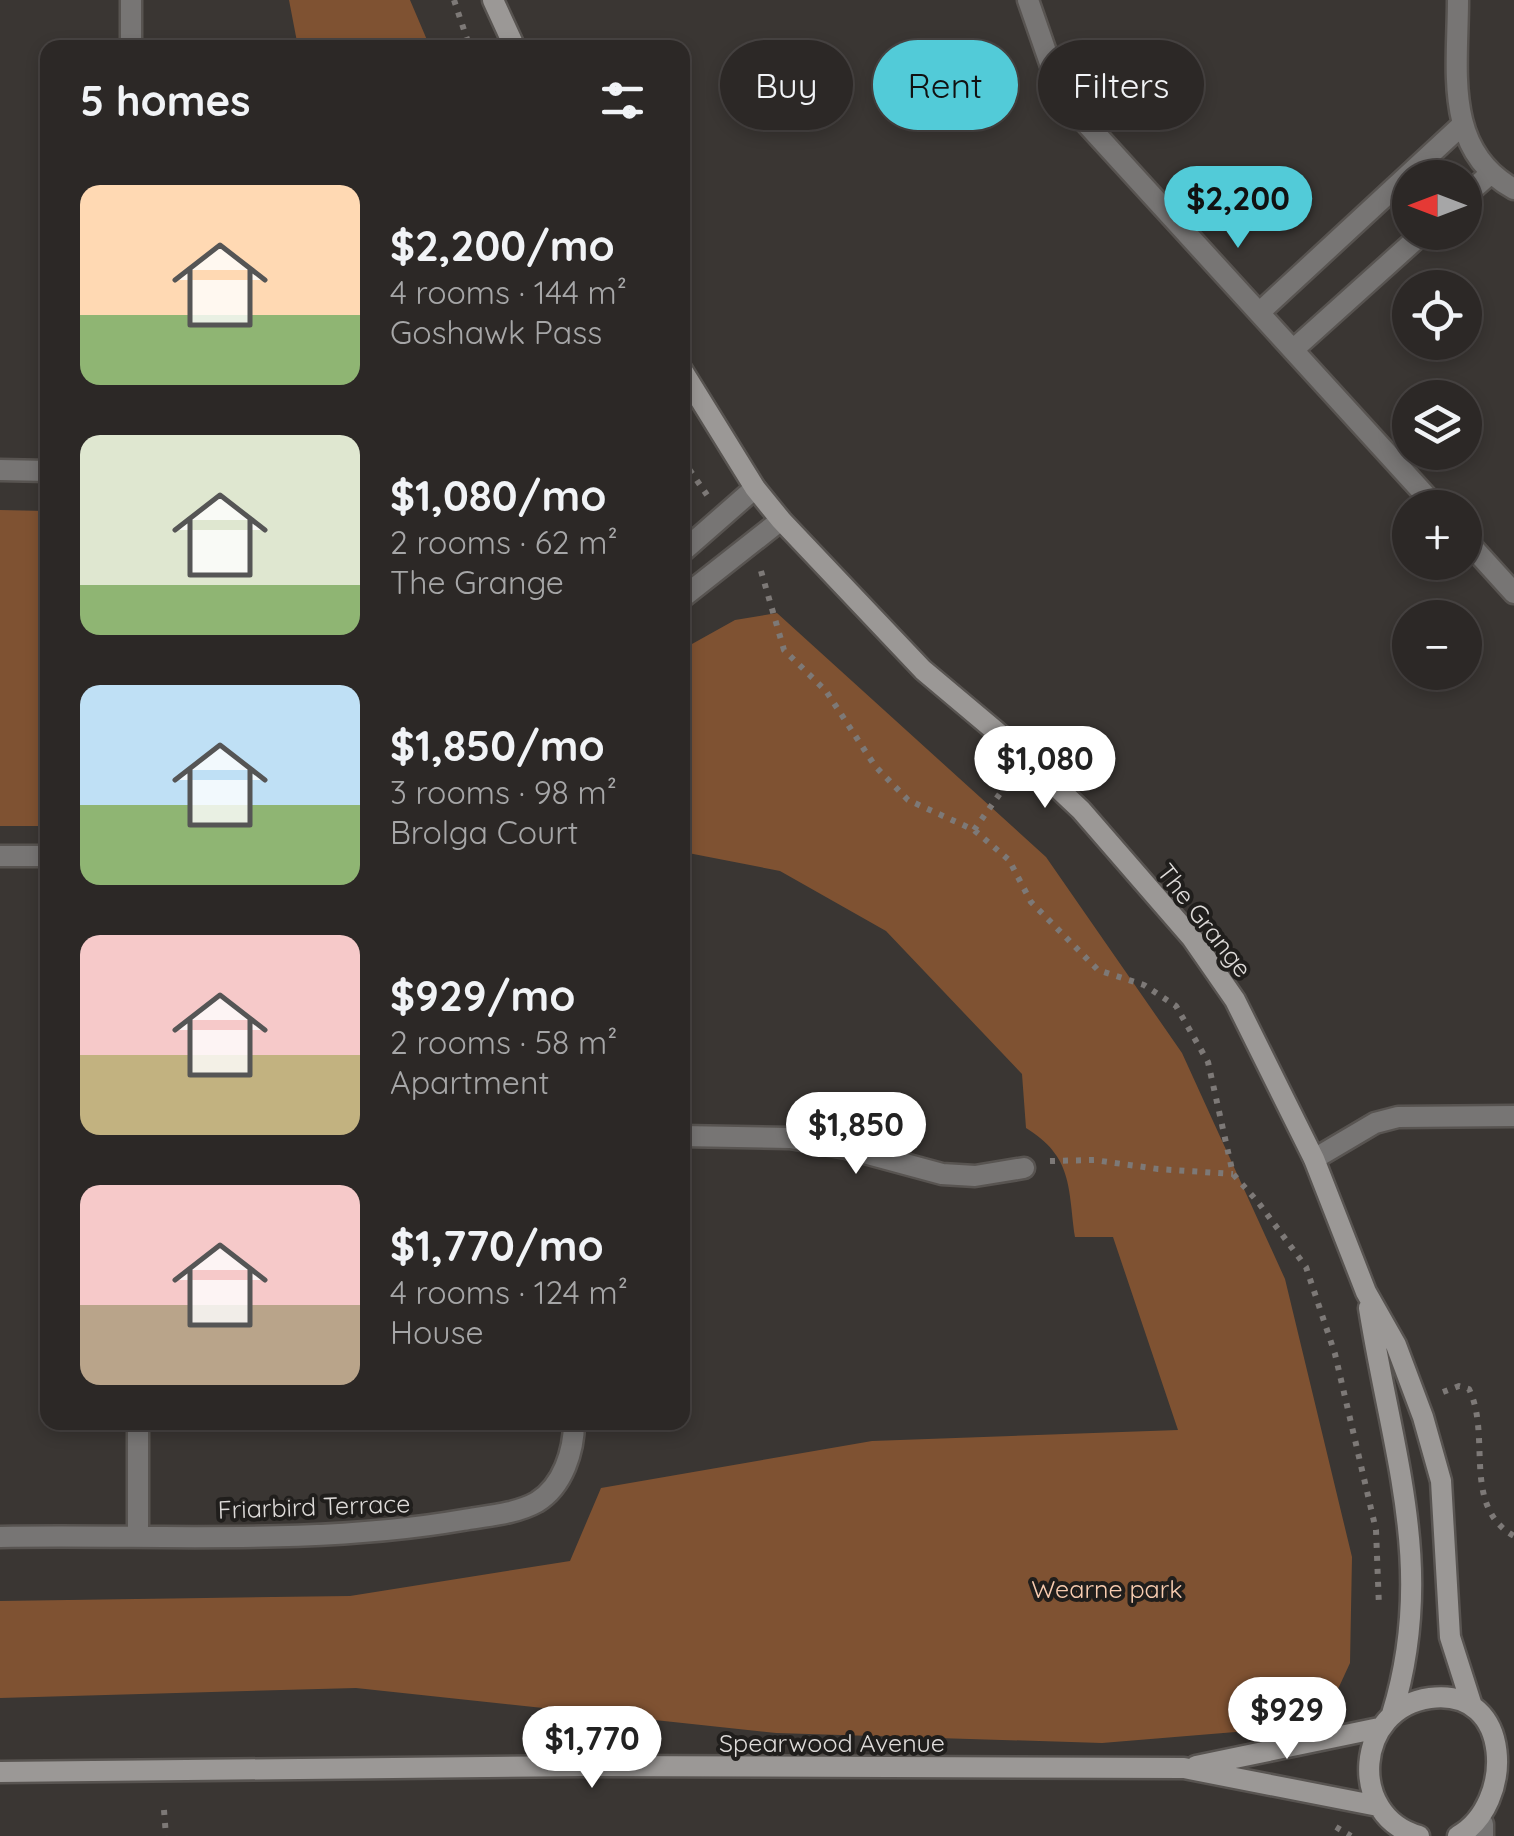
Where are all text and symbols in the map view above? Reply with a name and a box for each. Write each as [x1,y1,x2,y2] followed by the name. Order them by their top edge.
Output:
[720,40,853,130] chip: Buy
[873,40,1018,130] chip: Rent
[1038,40,1204,130] chip: Filters
[595,73,650,128] icon: filters
[80,74,251,127] text: 5 homes
[1392,160,1482,250] north arrow
[1392,160,1482,690] map controls
[1157,166,1319,251] pin: $2,200
[1186,178,1290,218] text: $2,200
[390,219,615,272] text: $2,200/mo
[160,225,280,345] icon: home
[1392,270,1482,360] button: locate
[390,272,627,312] text: 4 rooms · 144 m²
[390,312,602,352] text: Goshawk Pass
[1392,380,1482,470] button: layers
[390,469,606,522] text: $1,080/mo
[160,475,280,595] icon: home
[1392,490,1482,580] button: +
[390,522,618,562] text: 2 rooms · 62 m²
[390,562,564,602] text: The Grange
[1392,600,1482,690] button: −
[390,719,605,772] text: $1,850/mo
[160,725,280,845] icon: home
[964,726,1126,811] pin: $1,080
[996,738,1094,778] text: $1,080
[390,772,617,812] text: 3 rooms · 98 m²
[390,812,578,852] text: Brolga Court
[1151,857,1259,983] street label: The Grange
[390,969,575,1022] text: $929/mo
[160,975,280,1095] icon: home
[390,1022,617,1062] text: 2 rooms · 58 m²
[390,1062,549,1102] text: Apartment
[775,1092,937,1177] pin: $1,850
[808,1104,904,1144] text: $1,850
[390,1219,604,1272] text: $1,770/mo
[160,1225,280,1345] icon: home
[390,1272,628,1312] text: 4 rooms · 124 m²
[390,1312,484,1352] text: House
[217,1487,411,1525] street label: Friarbird Terrace
[1031,1573,1183,1604] park label: Wearne park
[1228,1677,1346,1762] pin: $929
[1250,1689,1324,1729] text: $929
[511,1706,673,1791] pin: $1,770
[544,1718,640,1758] text: $1,770
[719,1727,945,1758] street label: Spearwood Avenue

